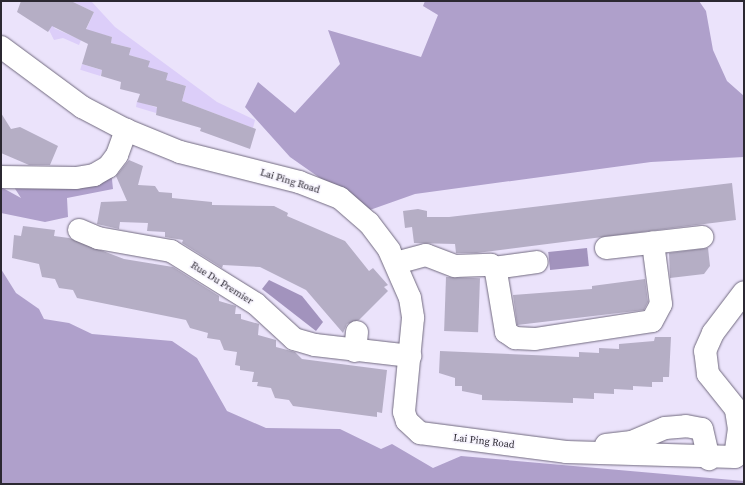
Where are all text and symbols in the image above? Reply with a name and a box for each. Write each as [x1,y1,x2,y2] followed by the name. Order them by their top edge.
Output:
[259,166,321,196] street label: Lai Ping Road
[189,259,255,307] street label: Rue Du Premier
[453,431,515,451] street label: Lai Ping Road

